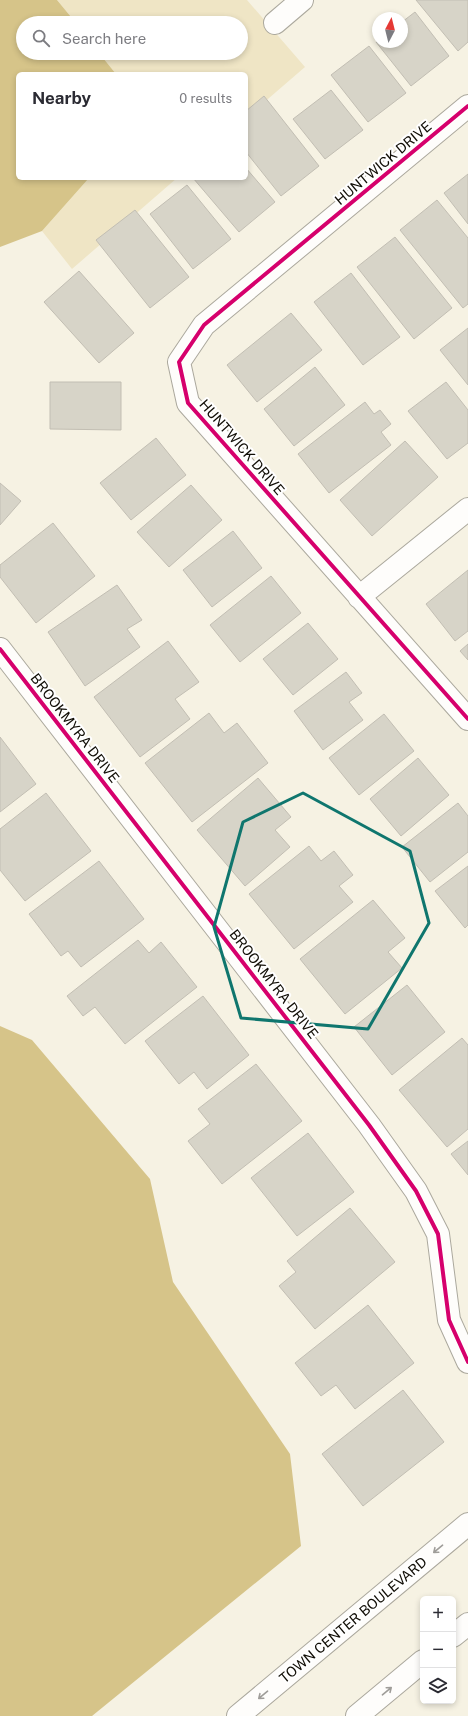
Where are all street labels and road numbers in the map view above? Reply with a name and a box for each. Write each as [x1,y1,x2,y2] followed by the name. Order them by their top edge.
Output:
[332,118,434,208] street label: HUNTWICK DRIVE
[196,396,288,498] street label: HUNTWICK DRIVE
[27,670,123,786] street label: BROOKMYRA DRIVE
[226,926,322,1042] street label: BROOKMYRA DRIVE
[276,1554,430,1686] street label: TOWN CENTER BOULEVARD

